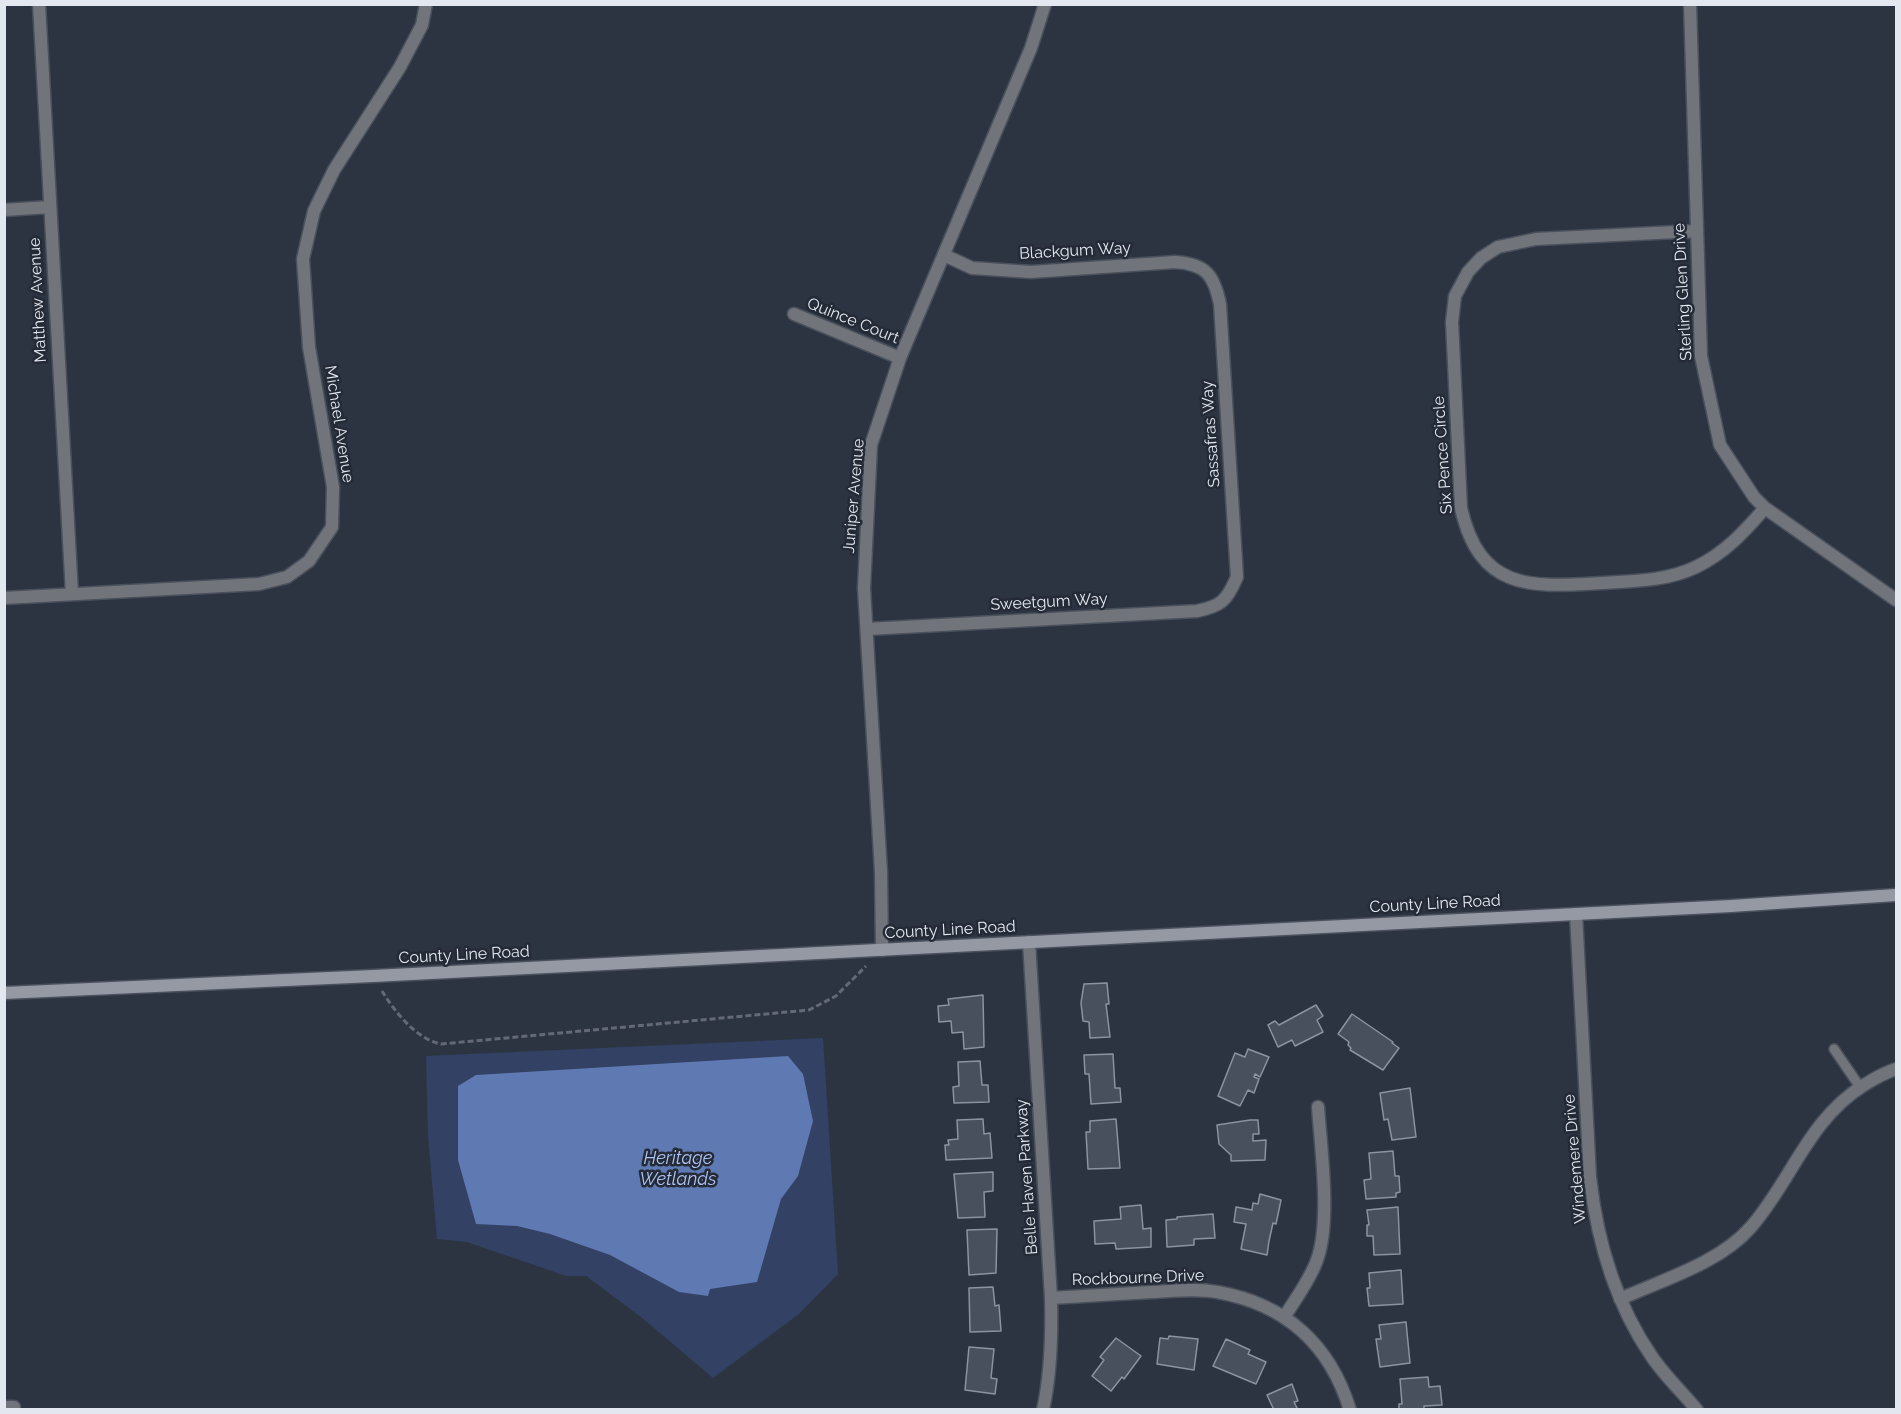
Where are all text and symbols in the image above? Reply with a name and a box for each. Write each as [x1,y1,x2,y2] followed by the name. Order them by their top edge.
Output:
[1670,223,1696,361] street label: Sterling Glen Drive
[25,237,51,363] street label: Matthew Avenue
[1019,238,1131,264] street label: Blackgum Way
[804,294,902,348] street label: Quince Court
[320,364,358,484] street label: Michael Avenue
[1198,380,1224,488] street label: Sassafras Way
[1429,395,1457,515] street label: Six Pence Circle
[839,438,869,554] street label: Juniper Avenue
[990,589,1108,615] street label: Sweetgum Way
[1369,891,1501,917] street label: County Line Road
[884,917,1016,943] street label: County Line Road
[398,942,530,968] street label: County Line Road
[1560,1093,1590,1225] street label: Windemere Drive
[1012,1098,1042,1256] street label: Belle Haven Parkway
[640,1148,716,1190] water label: Heritage Wetlands
[1071,1266,1205,1290] street label: Rockbourne Drive

